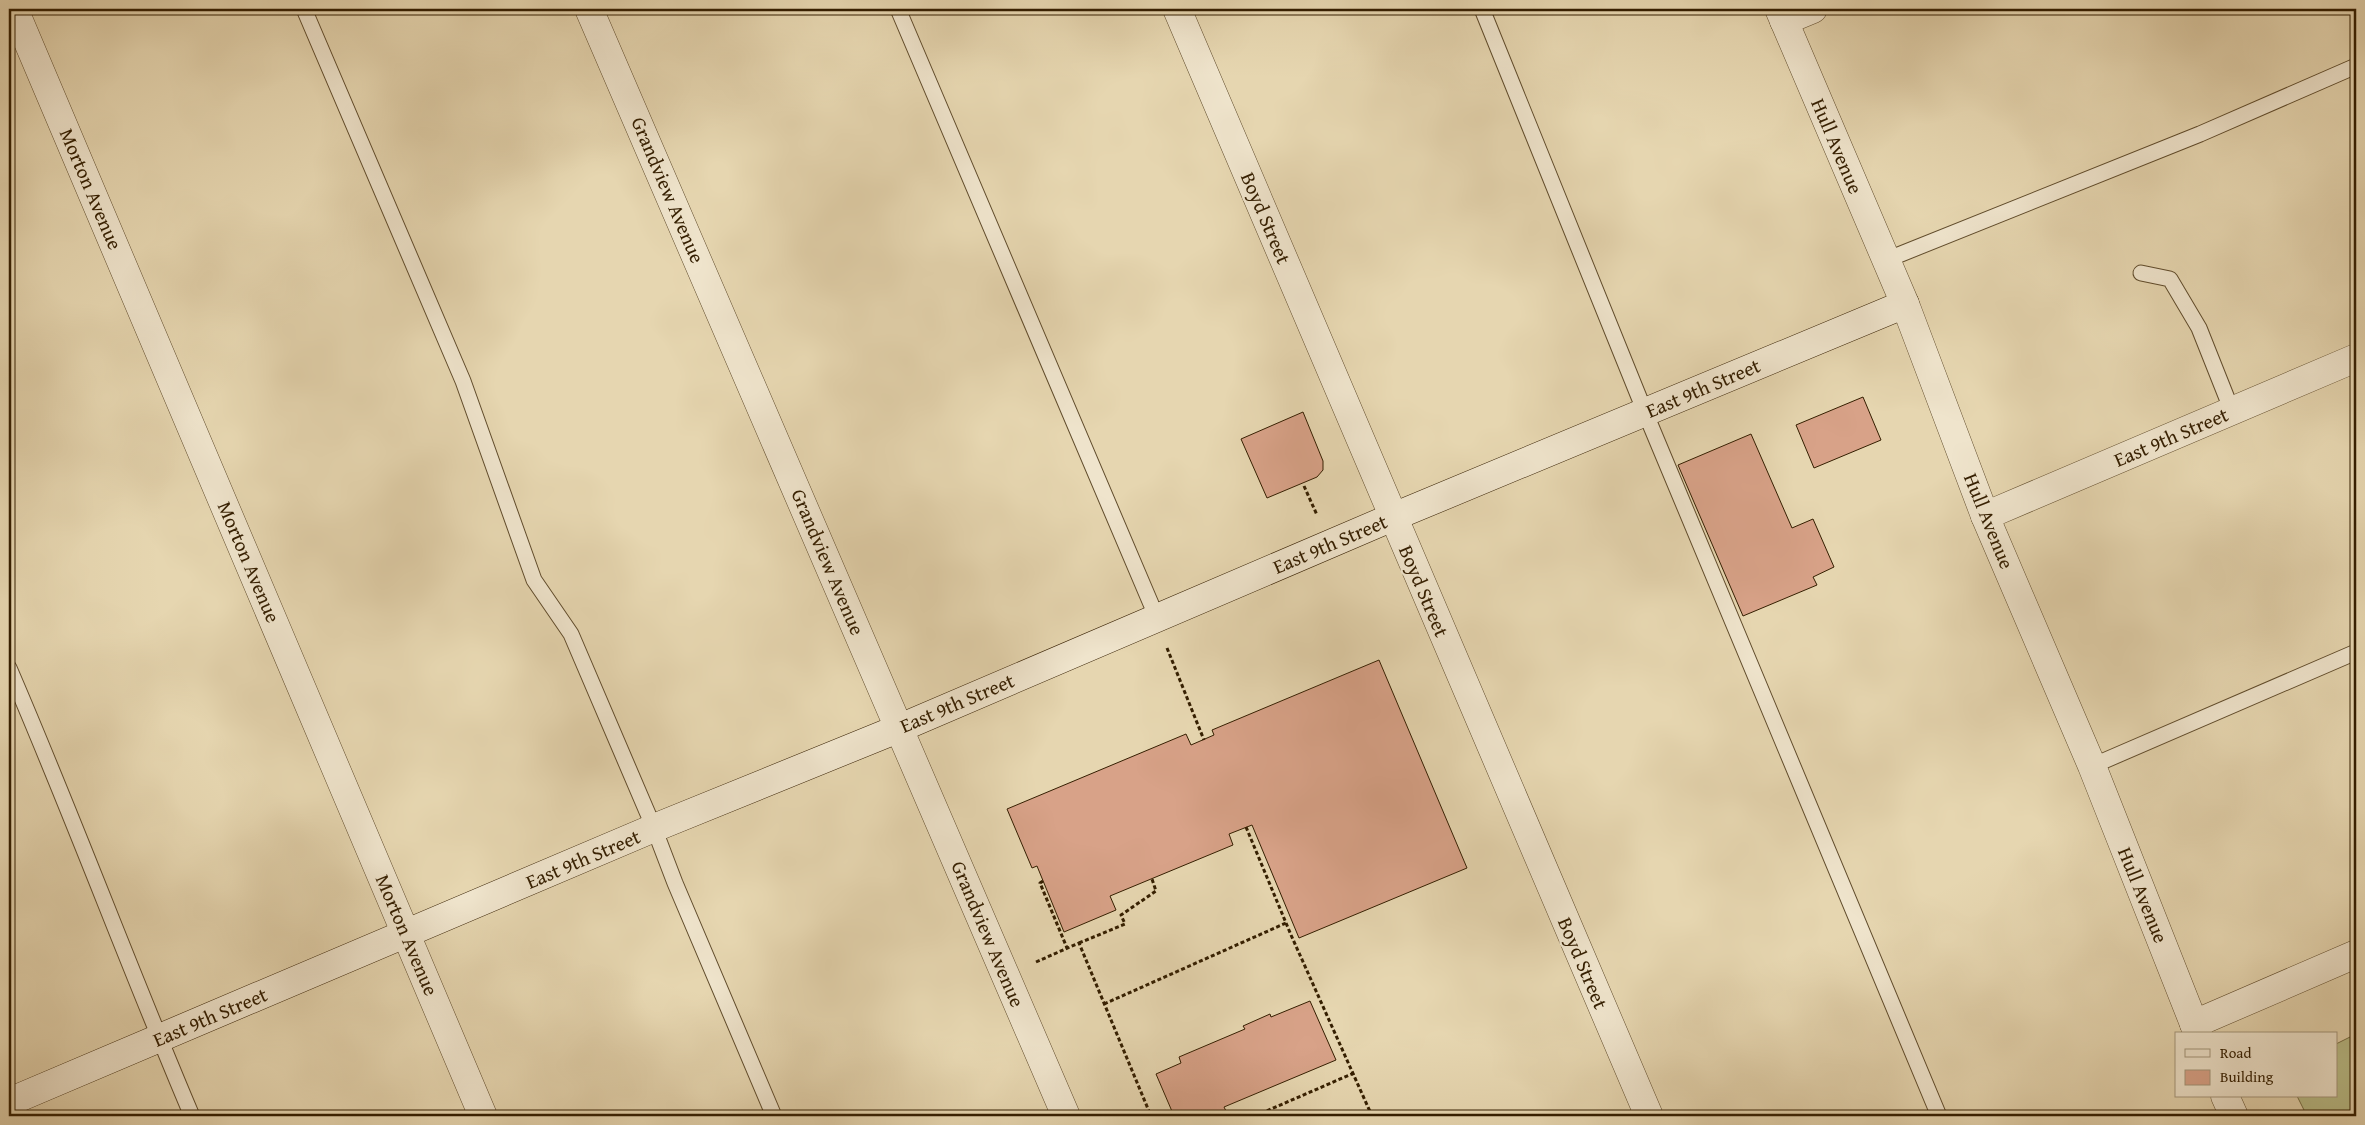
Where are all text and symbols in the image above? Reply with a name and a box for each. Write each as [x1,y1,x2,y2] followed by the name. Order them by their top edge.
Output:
[1804,94,1871,198] street label: Hull Avenue
[625,112,712,267] street label: Grandview Avenue
[53,124,130,254] street label: Morton Avenue
[1234,167,1299,268] street label: Boyd Street
[1641,350,1765,425] street label: East 9th Street
[2109,399,2233,474] street label: East 9th Street
[1957,468,2022,573] street label: Hull Avenue
[785,484,872,639] street label: Grandview Avenue
[211,497,288,627] street label: Morton Avenue
[1268,506,1392,581] street label: East 9th Street
[1392,540,1457,641] street label: Boyd Street
[895,665,1019,740] street label: East 9th Street
[521,821,645,896] street label: East 9th Street
[2111,842,2176,947] street label: Hull Avenue
[945,856,1032,1011] street label: Grandview Avenue
[369,870,446,1000] street label: Morton Avenue
[1551,912,1616,1013] street label: Boyd Street
[148,979,272,1054] street label: East 9th Street
[2175,1032,2338,1098] legend
[2220,1042,2251,1063] text: Road
[2220,1066,2274,1087] text: Building

